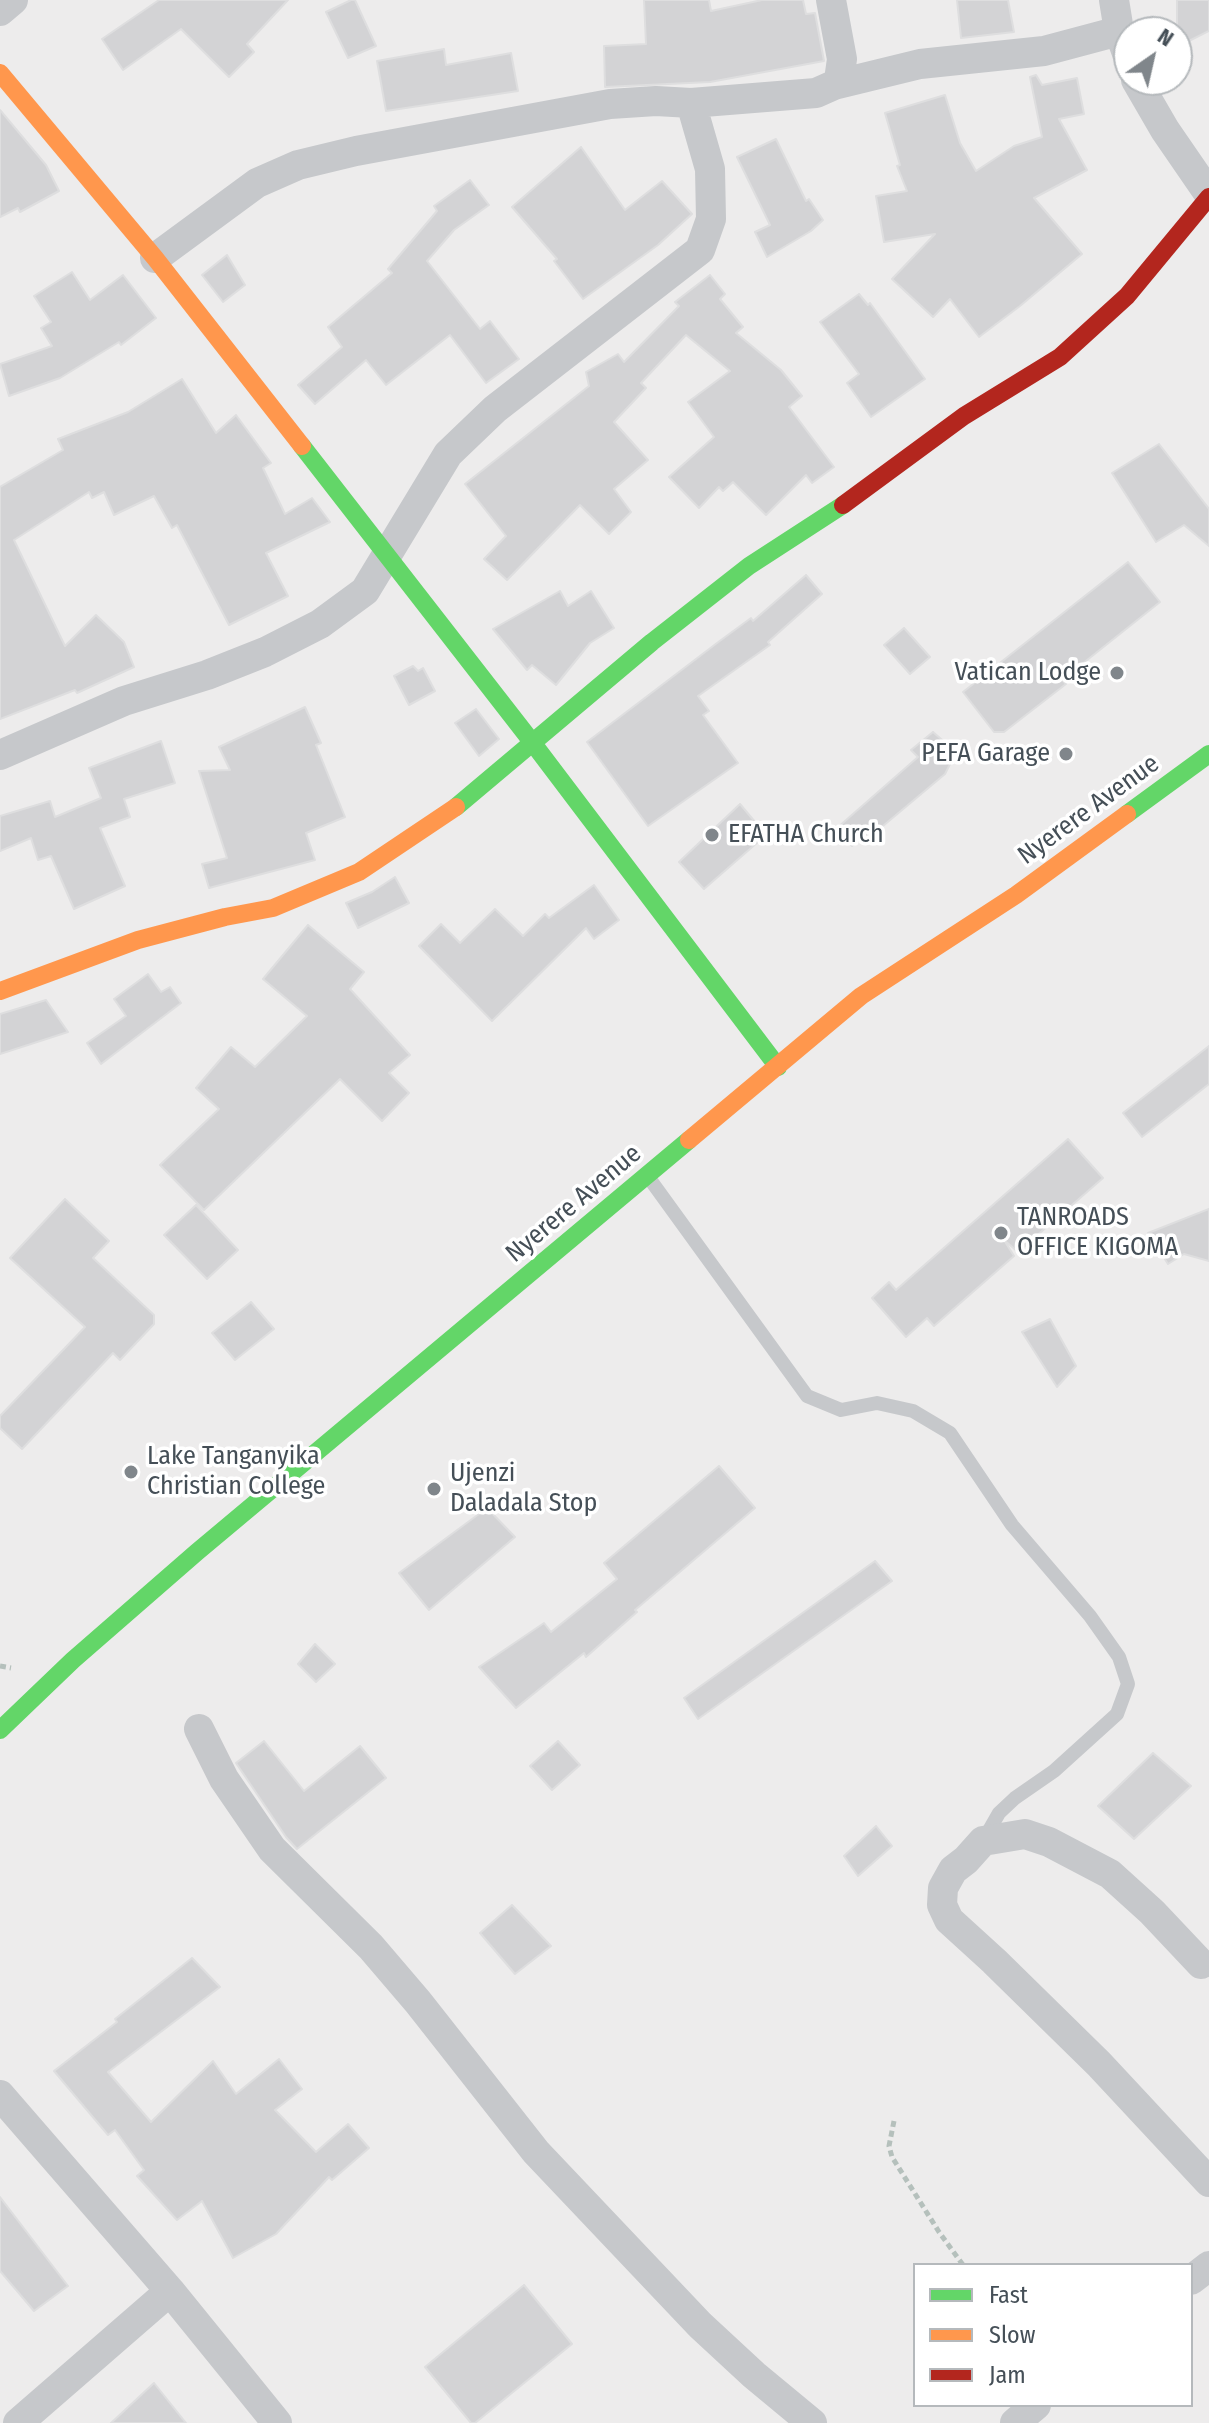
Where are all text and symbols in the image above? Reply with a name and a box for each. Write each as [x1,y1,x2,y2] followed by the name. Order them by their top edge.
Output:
[1113,16,1193,96] north arrow
[1153,22,1179,52] text: N
[954,657,1101,689] place label: Vatican Lodge
[1108,664,1126,682] marker: Vatican Lodge
[921,738,1050,770] place label: PEFA Garage
[1057,745,1075,763] marker: PEFA Garage
[1012,748,1166,872] street label: Nyerere Avenue
[728,819,884,851] place label: EFATHA Church
[703,826,721,844] marker: EFATHA Church
[500,1138,648,1270] street label: Nyerere Avenue
[1017,1202,1178,1264] place label: TANROADS OFFICE KIGOMA
[992,1224,1010,1242] marker: TANROADS OFFICE KIGOMA
[147,1441,325,1502] place label: Lake Tanganyika Christian College
[450,1458,597,1520] place label: Ujenzi Daladala Stop
[122,1463,140,1481] marker: Lake Tanganyika Christian College
[425,1480,443,1498] marker: Ujenzi Daladala Stop
[913,2263,1193,2407] legend
[989,2281,1028,2309] text: Fast
[989,2321,1035,2349] text: Slow
[989,2361,1026,2389] text: Jam

